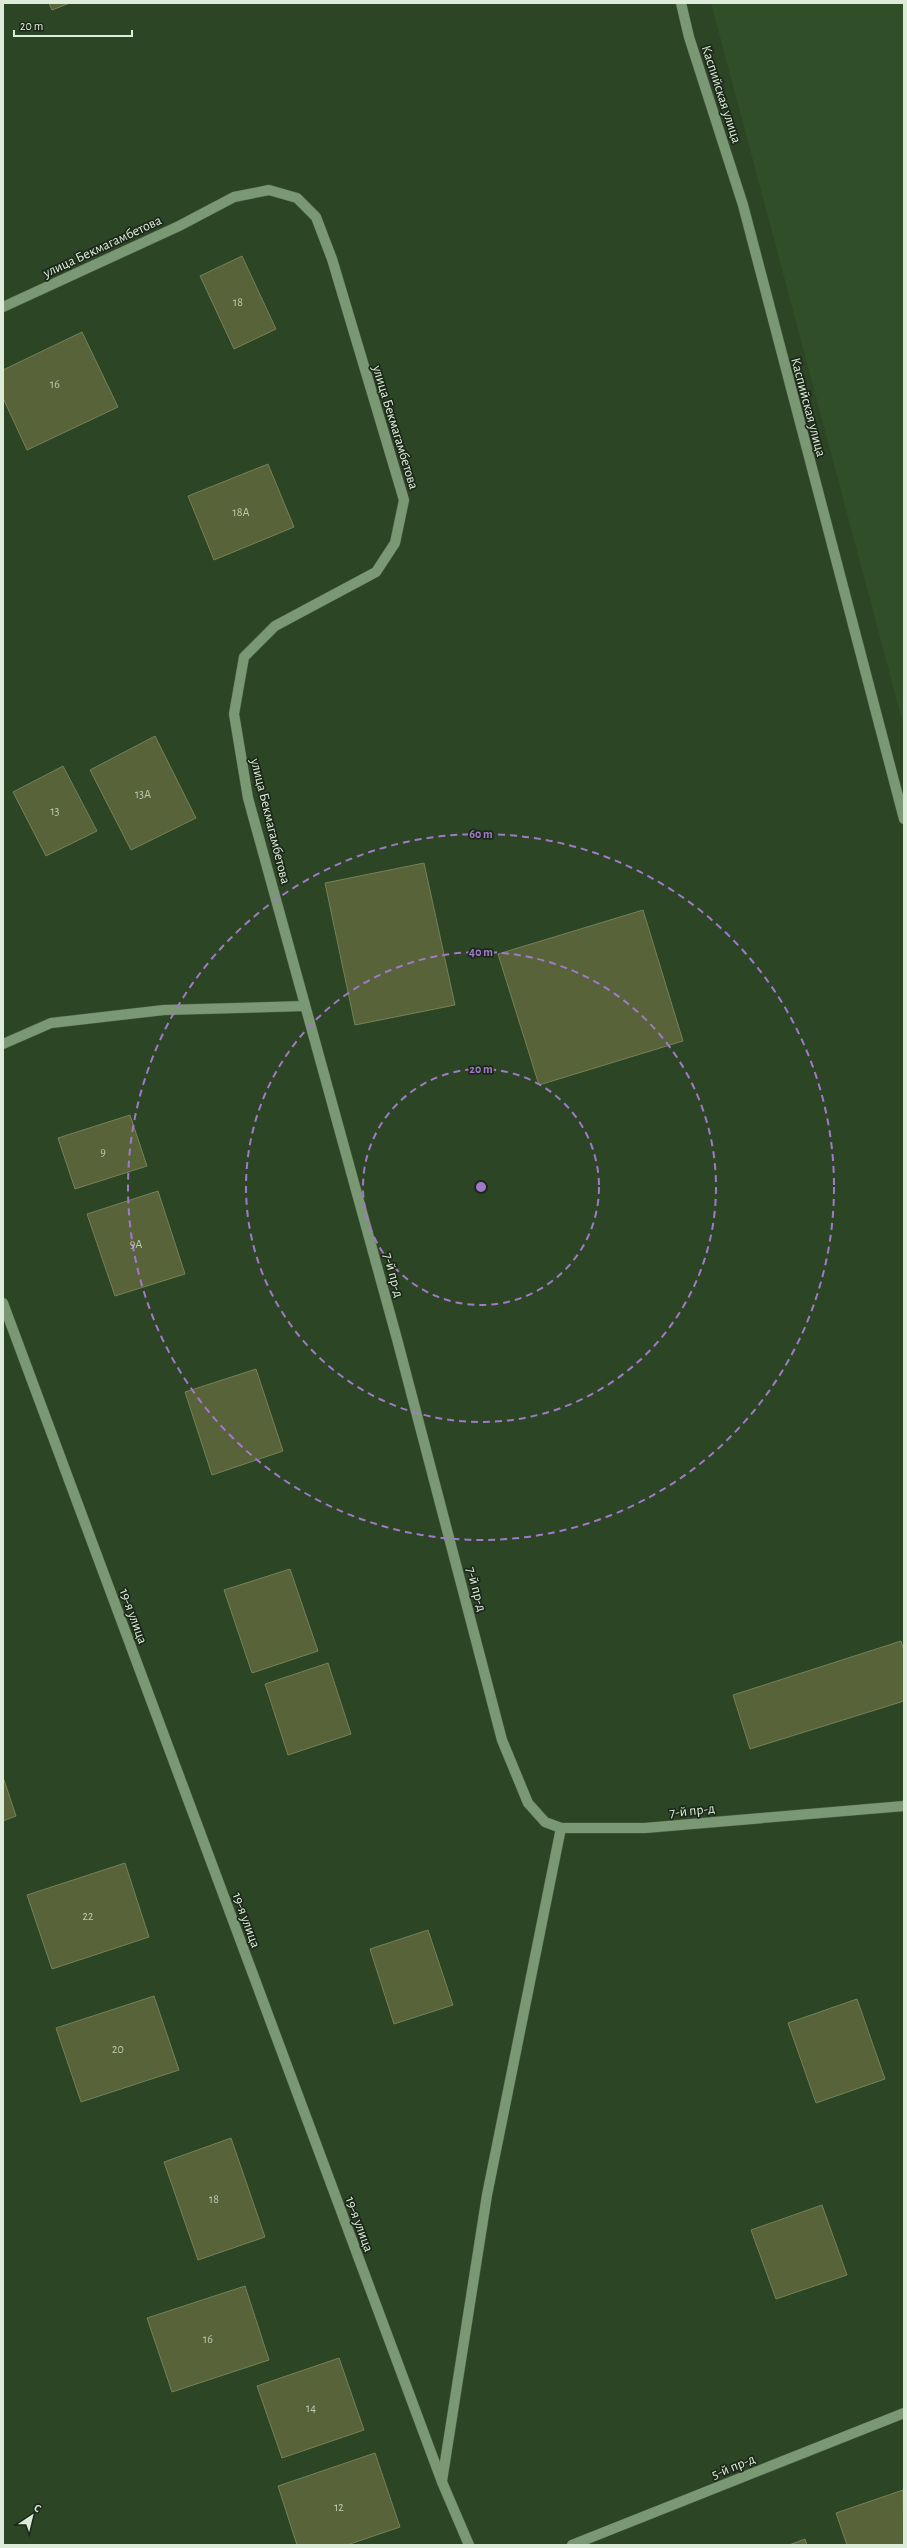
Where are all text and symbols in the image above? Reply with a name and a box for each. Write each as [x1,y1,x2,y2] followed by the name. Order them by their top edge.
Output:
[14,12,132,38] scale bar
[20,20,43,32] text: 20 m
[699,44,744,145] street label: Каспийская улица
[40,213,164,281] street label: улица Бекмагамбетова
[233,296,243,308] house number: 18
[788,356,828,459] street label: Каспийская улица
[369,363,421,491] street label: улица Бекмагамбетова
[50,378,60,390] house number: 16
[233,506,249,518] house number: 18А
[247,756,293,886] street label: улица Бекмагамбетова
[135,788,151,800] house number: 13А
[50,805,60,817] house number: 13
[469,828,493,840] text: 60 m
[469,946,493,958] text: 40 m
[469,1063,493,1075] text: 20 m
[100,1146,106,1158] house number: 9
[474,1180,488,1194] centre of rings
[130,1238,142,1250] house number: 9А
[380,1251,406,1299] street label: 7-й пр-д
[463,1565,489,1613] street label: 7-й пр-д
[117,1587,150,1646] street label: 19-я улица
[669,1802,716,1820] street label: 7-й пр-д
[230,1891,263,1950] street label: 19-я улица
[83,1910,94,1922] house number: 22
[112,2043,124,2055] house number: 20
[209,2193,219,2205] house number: 18
[343,2195,376,2254] street label: 19-я улица
[203,2333,213,2345] house number: 16
[306,2402,316,2414] house number: 14
[710,2452,757,2482] street label: 5-й пр-д
[12,2496,52,2536] north arrow
[334,2501,344,2513] house number: 12
[32,2502,43,2514] text: С

